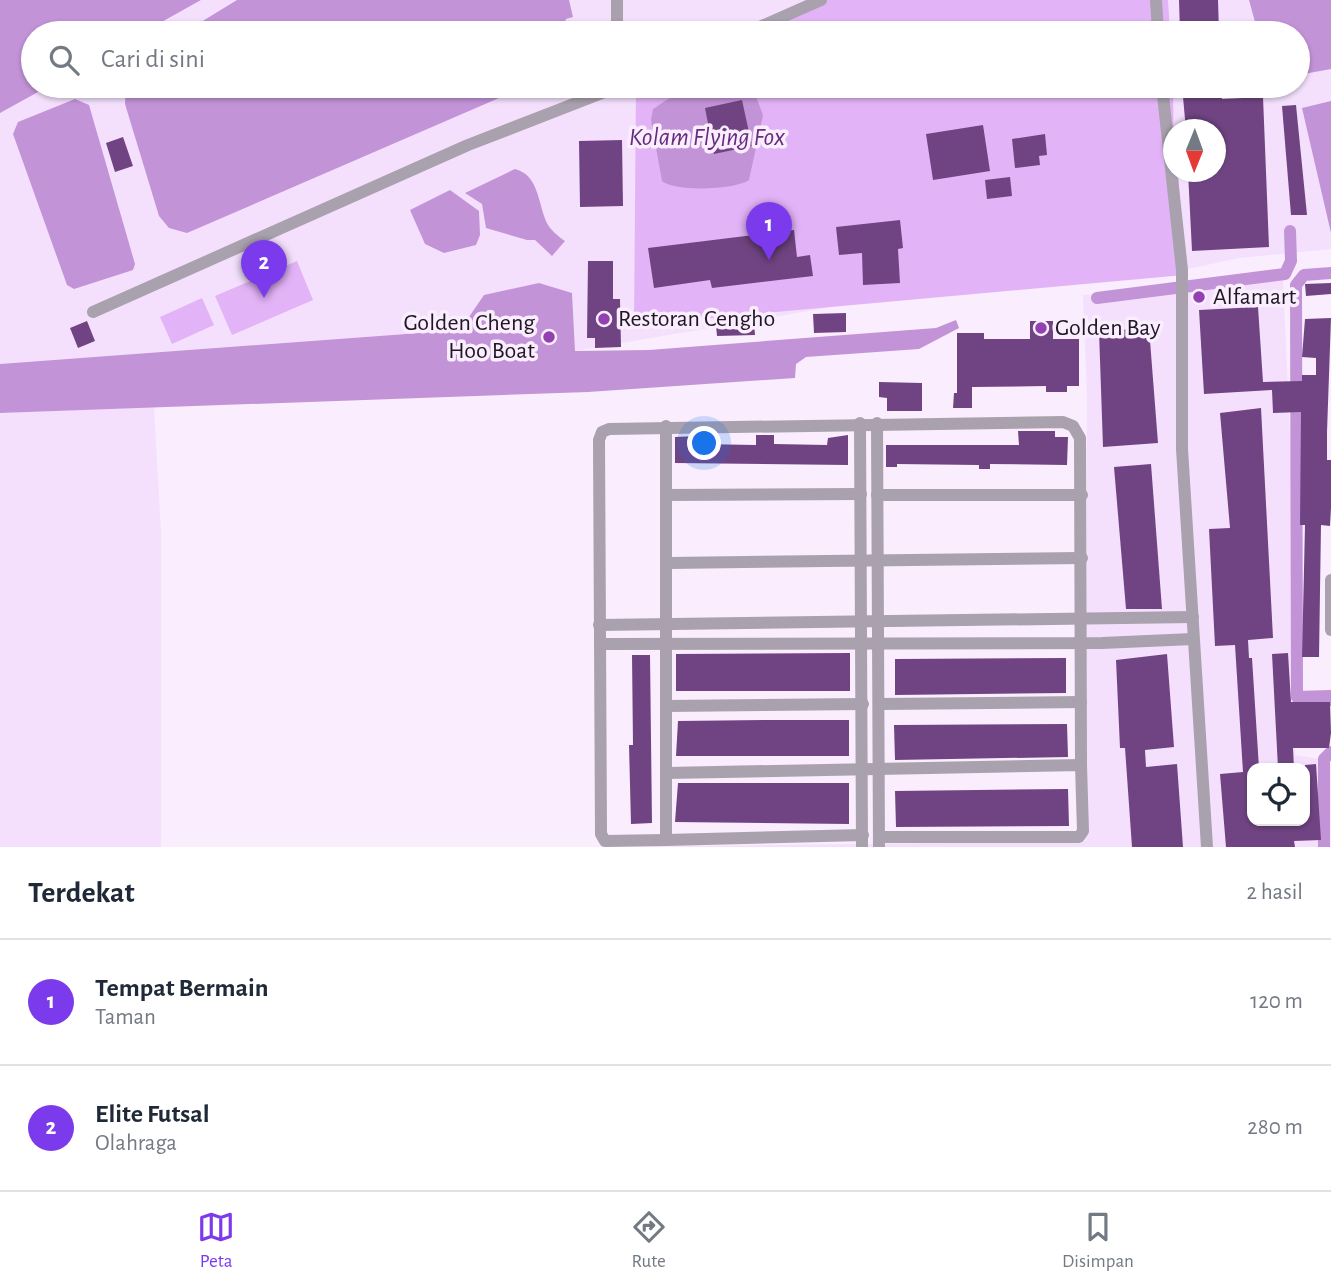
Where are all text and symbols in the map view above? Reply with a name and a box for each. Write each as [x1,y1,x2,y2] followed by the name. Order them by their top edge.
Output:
[21,21,1310,98] search box
[45,41,83,79] icon: search
[101,46,205,72] text: Cari di sini
[1163,119,1226,182] north arrow
[629,124,786,150] water label: Kolam Flying Fox
[746,202,792,260] pin: 1
[241,240,287,298] pin: 2
[1213,285,1296,309] place label: Alfamart
[1191,289,1207,305] marker: Alfamart
[618,307,775,331] place label: Restoran Cengho
[403,311,535,363] place label: Golden Cheng Hoo Boat
[596,311,612,327] marker: Restoran Cengho
[1055,316,1160,340] place label: Golden Bay
[1033,320,1049,336] marker: Golden Bay
[541,329,557,345] marker: Golden Cheng Hoo Boat
[687,426,721,460] your location
[1247,763,1310,826] map controls
[1247,763,1310,826] button: locate
[28,878,135,908] text: Terdekat
[1246,881,1303,904] text: 2 hasil
[95,975,269,1001] text: Tempat Bermain
[47,990,55,1013] text: 1
[1250,990,1303,1013] text: 120 m
[95,1006,156,1029] text: Taman
[95,1101,210,1127] text: Elite Futsal
[46,1116,56,1139] text: 2
[1247,1116,1303,1139] text: 280 m
[95,1132,177,1155] text: Olahraga
[197,1208,235,1273] tab: Peta
[630,1208,668,1273] tab: Rute
[1062,1208,1134,1273] tab: Disimpan

